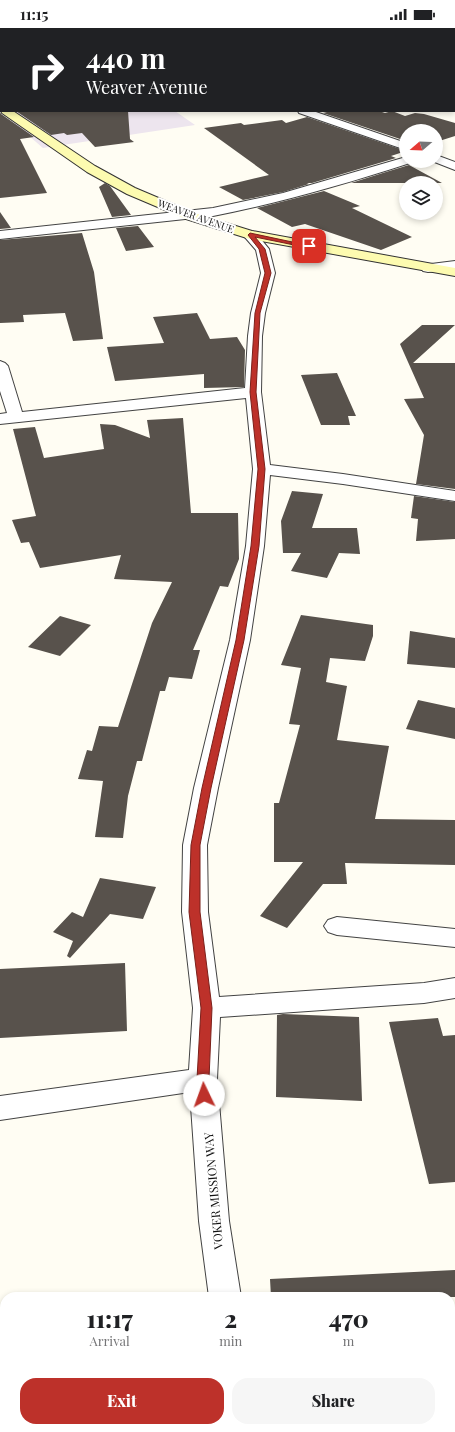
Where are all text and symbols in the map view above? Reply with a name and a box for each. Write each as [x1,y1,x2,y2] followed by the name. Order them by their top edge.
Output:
[20,4,48,24] text: 11:15
[86,39,166,76] text: 440 m
[20,44,72,96] icon: right
[86,75,208,99] text: Weaver Avenue
[399,124,443,168] north arrow
[399,124,443,220] map controls
[399,176,443,220] button: layers
[155,195,236,236] street label: WEAVER AVENUE
[292,229,326,263] pin
[298,235,320,257] icon: arrive
[183,1074,225,1116] position arrow
[200,1131,226,1251] street label: VOKER MISSION WAY
[86,1302,133,1334] text: 11:17
[224,1302,237,1334] text: 2
[329,1302,369,1334] text: 470
[90,1332,130,1349] text: Arrival
[219,1332,242,1349] text: min
[343,1332,354,1349] text: m
[20,1378,224,1424] button: Exit
[232,1378,435,1424] button: Share

